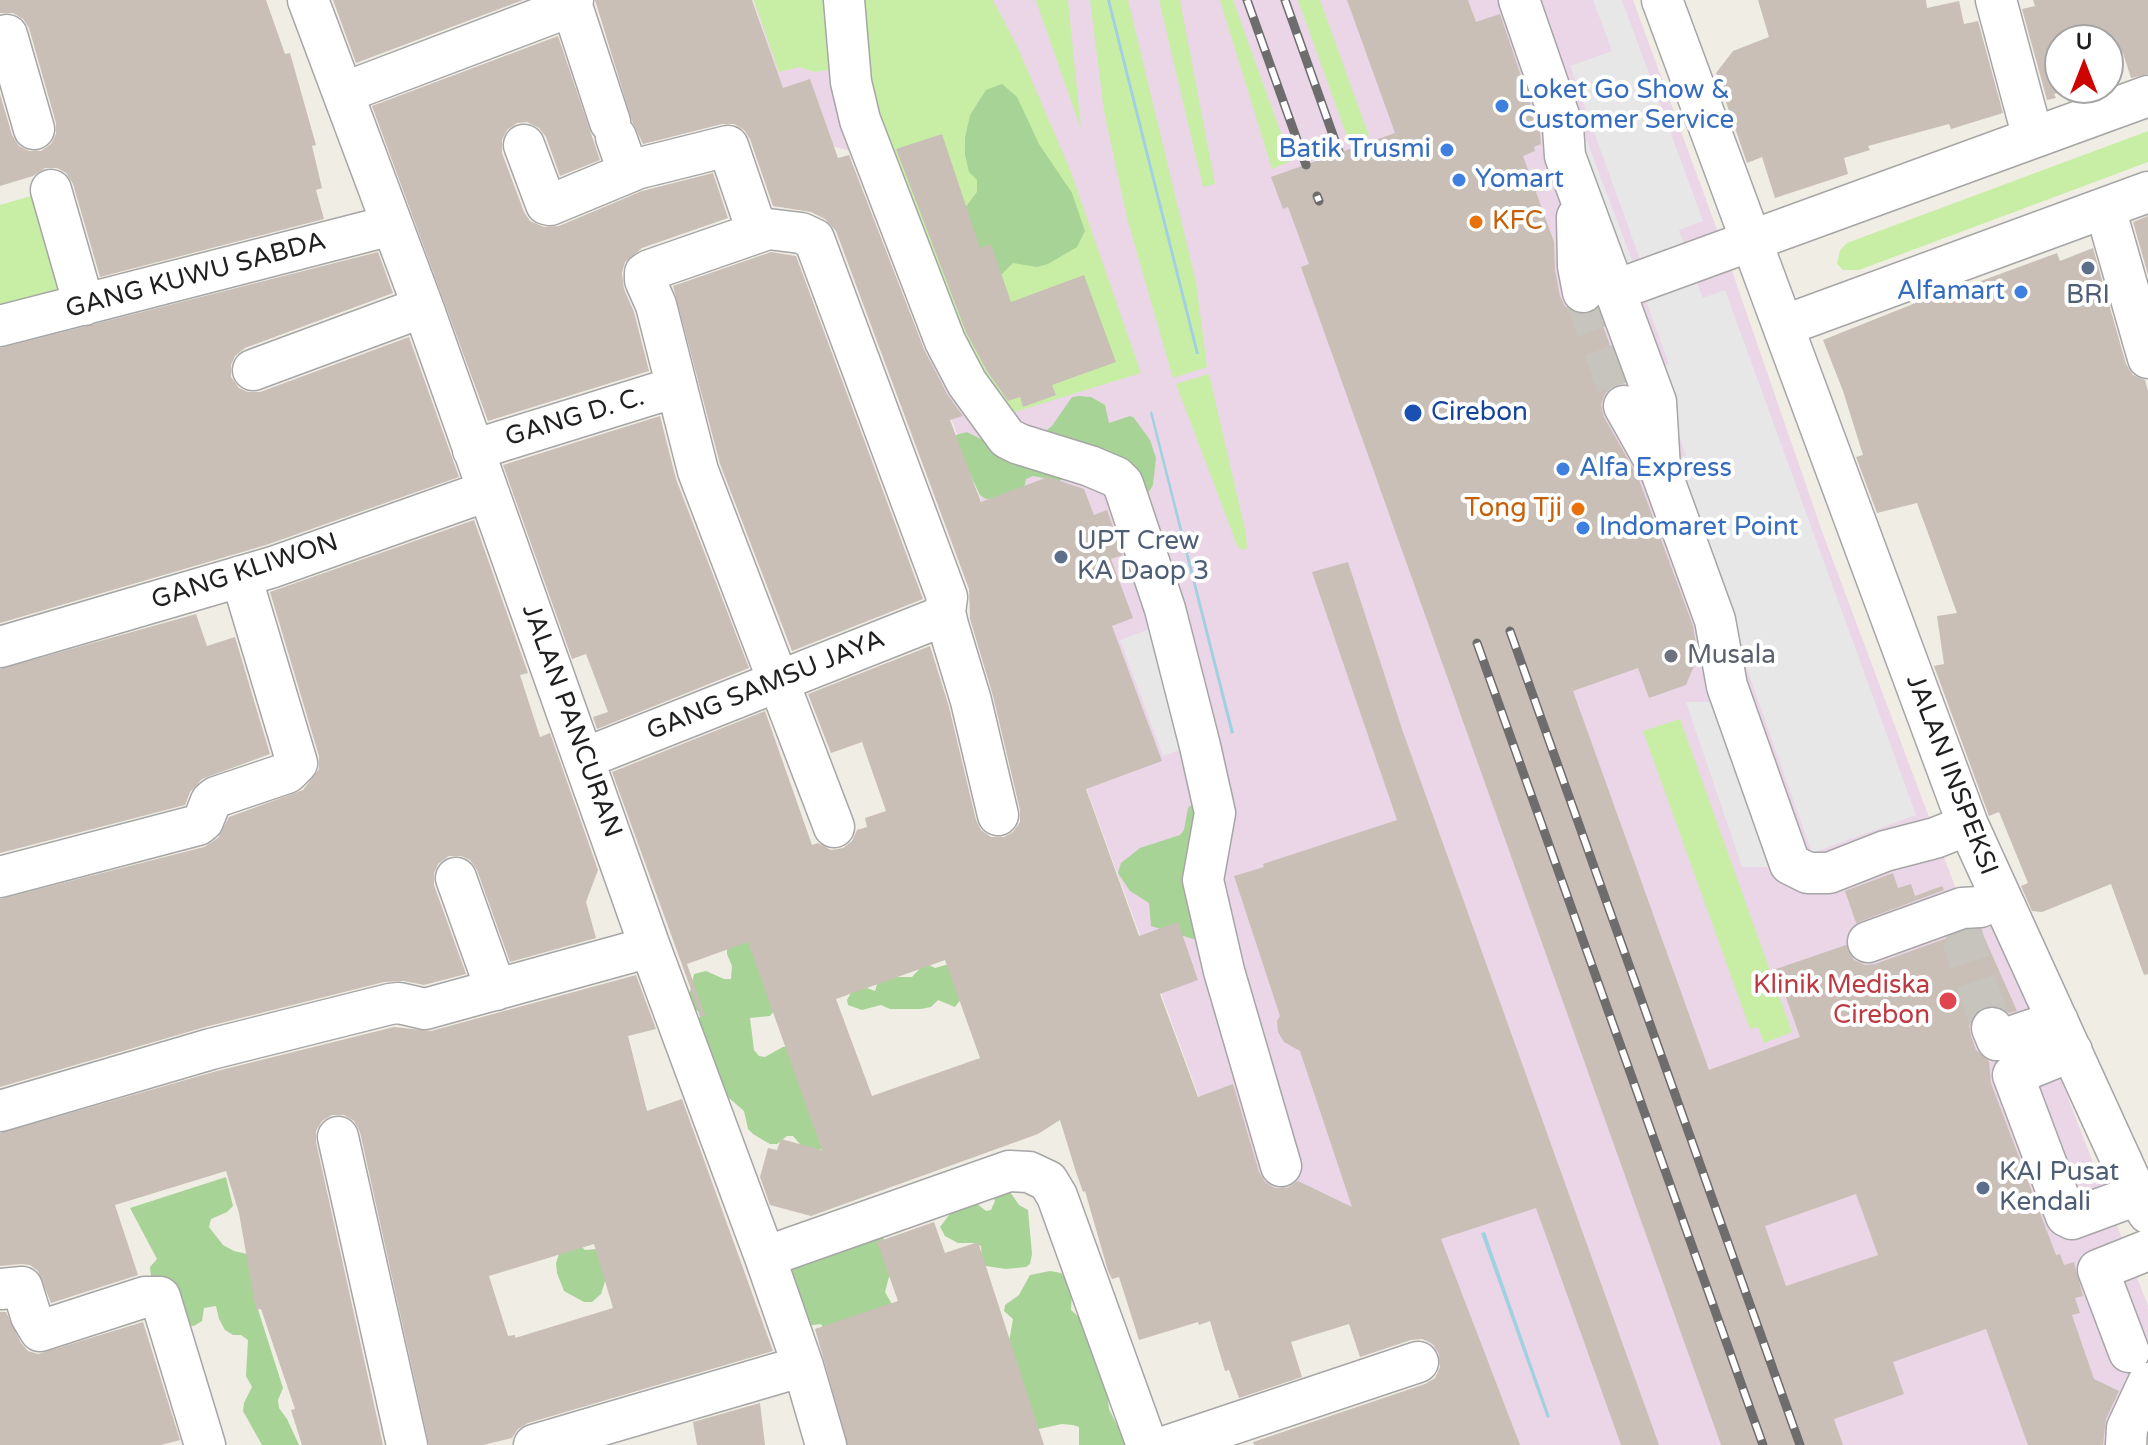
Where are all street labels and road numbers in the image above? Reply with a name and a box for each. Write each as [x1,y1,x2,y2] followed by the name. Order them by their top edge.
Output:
[62,226,330,326] street label: GANG KUWU SABDA
[502,382,648,454] street label: GANG D. C.
[148,527,342,617] street label: GANG KLIWON
[514,600,628,842] street label: JALAN PANCURAN
[642,624,890,748] street label: GANG SAMSU JAYA
[1898,670,2004,880] street label: JALAN INSPEKSI

